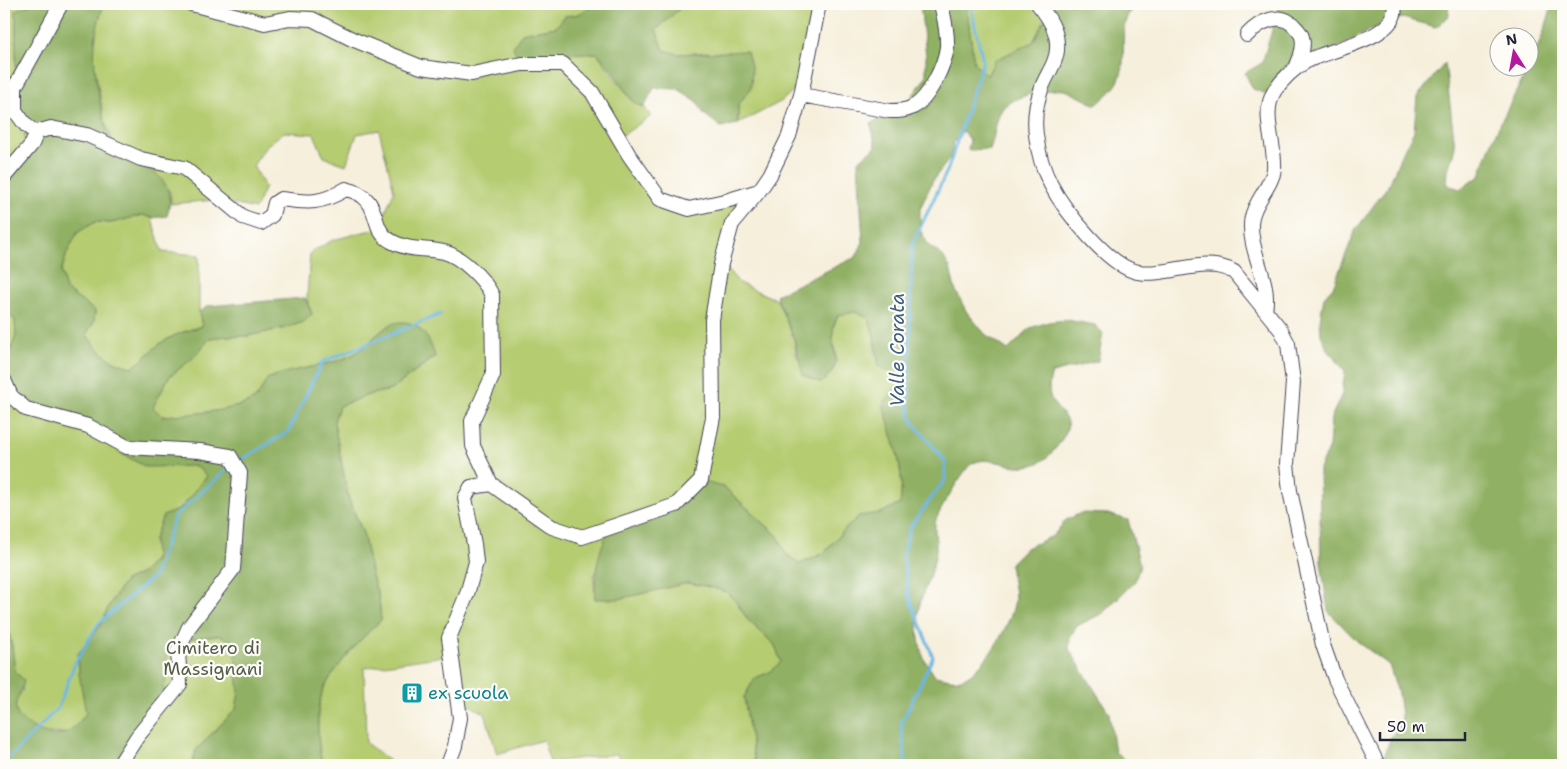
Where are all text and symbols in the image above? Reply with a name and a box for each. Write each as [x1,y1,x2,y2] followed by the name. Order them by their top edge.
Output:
[1490,28,1540,78] north arrow
[1504,29,1519,49] text: N
[885,293,910,407] water label: Valle Corata
[163,636,263,681] park label: Cimitero di Massignani
[400,681,424,705] building icon: ex scuola
[428,681,509,705] place label: ex scuola
[1380,709,1464,741] scale bar
[1387,717,1425,737] text: 50 m

